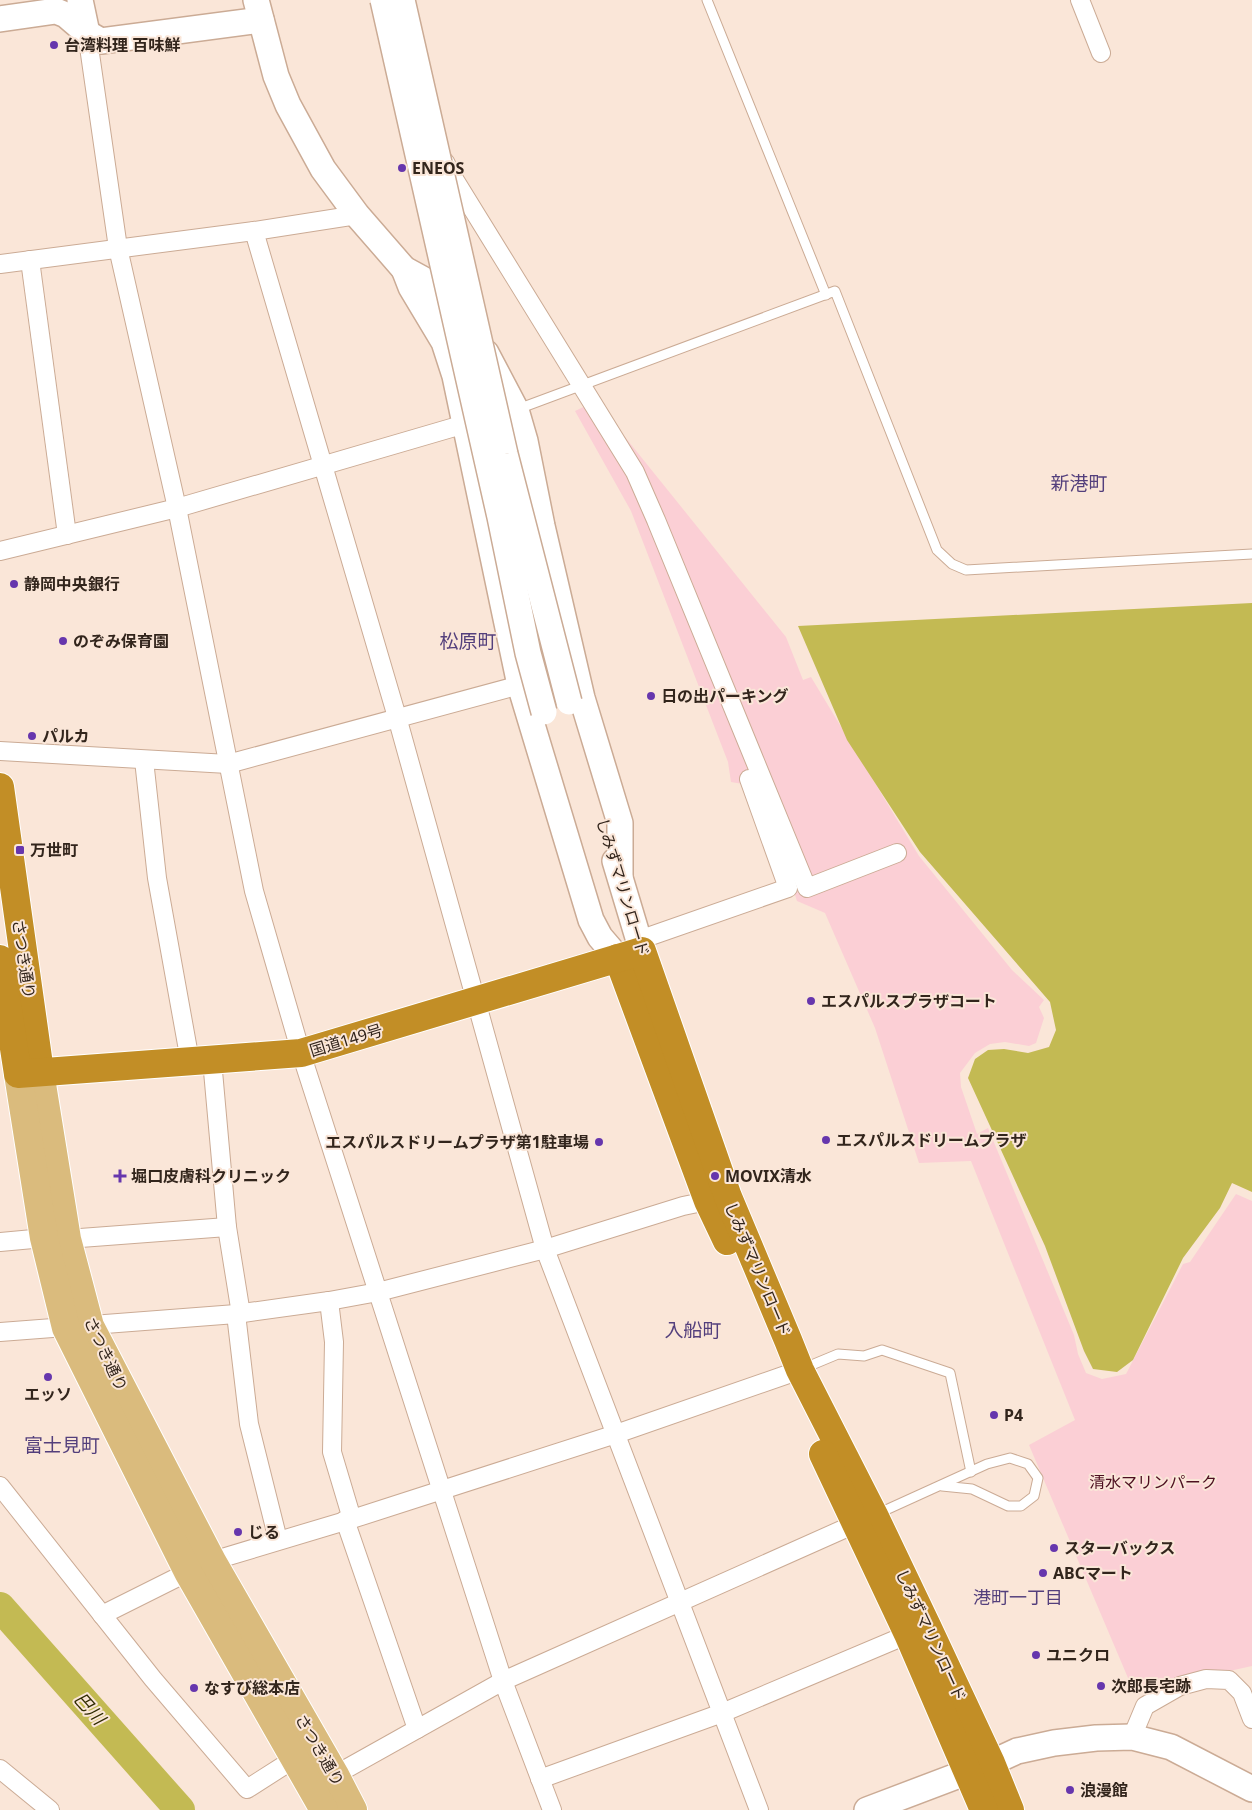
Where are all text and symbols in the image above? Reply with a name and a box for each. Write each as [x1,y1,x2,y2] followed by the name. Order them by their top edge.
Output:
[64,34,180,56] place label: 台湾料理 百味鮮
[48,39,60,51] marker: 台湾料理 百味鮮
[412,157,465,179] place label: ENEOS
[396,162,408,174] marker: ENEOS
[1050,470,1108,496] district label: 新港町
[24,573,120,595] place label: 静岡中央銀行
[8,578,20,590] marker: 静岡中央銀行
[439,628,497,654] district label: 松原町
[73,630,169,652] place label: のぞみ保育園
[57,635,69,647] marker: のぞみ保育園
[661,685,789,707] place label: 日の出パーキング
[645,690,657,702] marker: 日の出パーキング
[42,725,90,747] place label: パルカ
[26,730,38,742] marker: パルカ
[591,815,655,959] street label: しみずマリンロード
[30,839,78,861] place label: 万世町
[14,844,26,856] marker: 万世町
[8,918,40,1000] street label: さつき通り
[821,990,997,1012] place label: エスパルスプラザコート
[805,995,817,1007] marker: エスパルスプラザコート
[307,1018,385,1062] street label: 国道149号
[836,1129,1027,1151] place label: エスパルスドリームプラザ
[325,1131,589,1153] place label: エスパルスドリームプラザ第1駐車場
[820,1134,832,1146] marker: エスパルスドリームプラザ
[593,1136,605,1148] marker: エスパルスドリームプラザ第1駐車場
[131,1165,291,1187] place label: 堀口皮膚科クリニック
[725,1165,812,1187] place label: MOVIX清水
[113,1169,127,1183] marker: 堀口皮膚科クリニック
[709,1170,721,1182] marker: MOVIX清水
[720,1198,796,1340] street label: しみずマリンロード
[79,1313,133,1395] street label: さつき通り
[664,1317,722,1343] district label: 入船町
[42,1371,54,1383] marker: エッソ
[24,1383,72,1405] place label: エッソ
[1004,1404,1023,1426] place label: P4
[988,1409,1000,1421] marker: P4
[24,1432,100,1458] district label: 富士見町
[1089,1471,1217,1493] park label: 清水マリンパーク
[248,1521,280,1543] place label: じる
[232,1526,244,1538] marker: じる
[1064,1537,1175,1559] place label: スターバックス
[1048,1542,1060,1554] marker: スターバックス
[1053,1562,1133,1584] place label: ABCマート
[891,1565,971,1705] street label: しみずマリンロード
[1037,1567,1049,1579] marker: ABCマート
[973,1585,1063,1609] district label: 港町一丁目
[1046,1644,1110,1666] place label: ユニクロ
[1030,1649,1042,1661] marker: ユニクロ
[1111,1675,1191,1697] place label: 次郎長宅跡
[204,1677,300,1699] place label: なすび総本店
[1095,1680,1107,1692] marker: 次郎長宅跡
[188,1682,200,1694] marker: なすび総本店
[69,1687,112,1731] water label: 巴川
[290,1710,350,1790] street label: さつき通り
[1080,1779,1128,1801] place label: 浪漫館
[1064,1784,1076,1796] marker: 浪漫館

